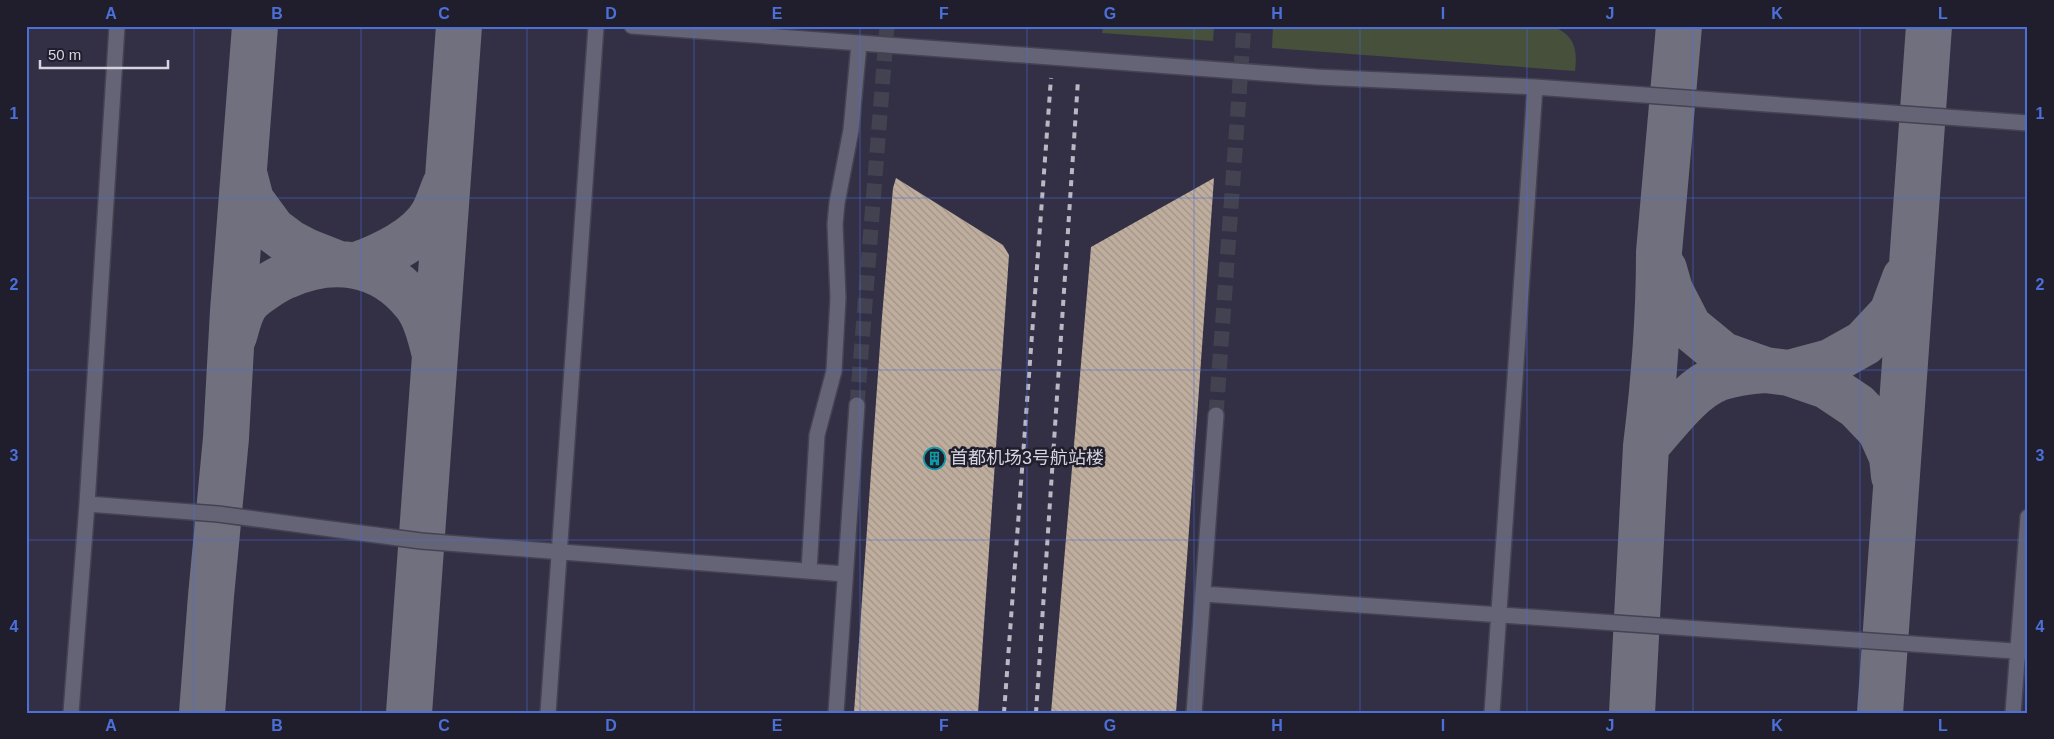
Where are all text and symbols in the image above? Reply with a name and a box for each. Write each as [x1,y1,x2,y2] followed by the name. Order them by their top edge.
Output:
[105,5,117,22] text: A
[271,5,283,22] text: B
[438,5,450,22] text: C
[605,5,617,22] text: D
[772,5,783,22] text: E
[939,5,949,22] text: F
[1104,5,1116,22] text: G
[1271,5,1283,22] text: H
[1441,5,1445,22] text: I
[1606,5,1614,22] text: J
[1771,5,1783,22] text: K
[1938,5,1948,22] text: L
[40,38,168,70] scale bar
[48,46,81,63] text: 50 m
[10,105,19,122] text: 1
[2036,105,2045,122] text: 1
[10,276,19,293] text: 2
[2036,276,2045,293] text: 2
[922,446,946,470] building icon: 首都机场3号航站楼
[10,447,19,464] text: 3
[2036,447,2045,464] text: 3
[950,448,1104,468] place label: 首都机场3号航站楼
[10,618,19,635] text: 4
[2036,618,2045,635] text: 4
[105,717,117,734] text: A
[271,717,283,734] text: B
[438,717,450,734] text: C
[605,717,617,734] text: D
[772,717,783,734] text: E
[939,717,949,734] text: F
[1104,717,1116,734] text: G
[1271,717,1283,734] text: H
[1441,717,1445,734] text: I
[1606,717,1614,734] text: J
[1771,717,1783,734] text: K
[1938,717,1948,734] text: L

